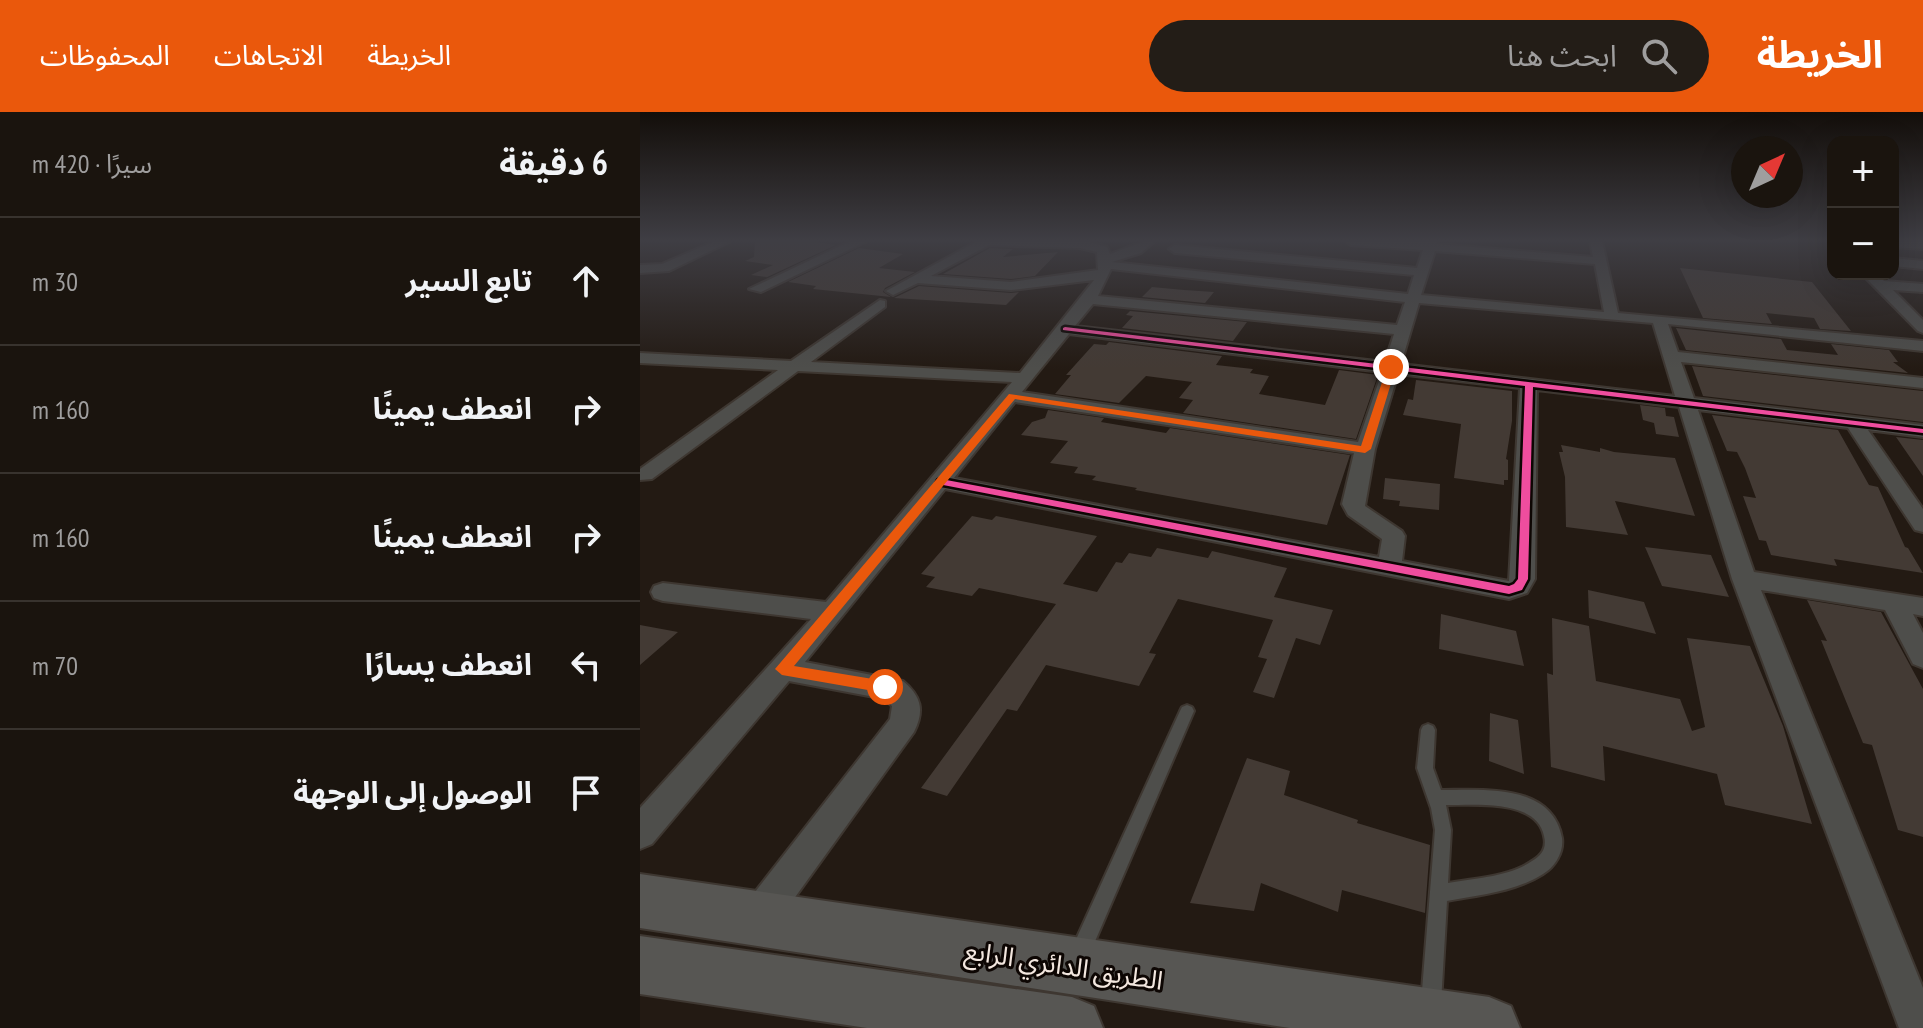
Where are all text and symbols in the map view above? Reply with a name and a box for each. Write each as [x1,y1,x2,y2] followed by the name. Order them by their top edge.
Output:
[1149,20,1709,92] search box
[1757,29,1883,78] text: الخريطة
[1637,34,1681,78] icon: search
[1507,35,1617,74] text: ابحث هنا
[40,36,170,73] text: المحفوظات
[214,36,323,73] text: الاتجاهات
[367,36,451,73] text: الخريطة
[1731,136,1803,208] north arrow
[1827,136,1899,280] map controls
[1827,136,1899,208] button: +
[499,140,608,184] text: 6 دقيقة
[32,147,152,180] text: سيرًا · 420 m
[1827,208,1899,280] button: −
[564,259,608,303] icon: ahead
[405,260,532,299] text: تابع السير
[32,265,78,298] text: 30 m
[1373,349,1409,385] route end
[564,387,608,431] icon: right
[372,388,532,427] text: انعطف يمينًا
[32,393,90,426] text: 160 m
[564,515,608,559] icon: right
[372,516,532,555] text: انعطف يمينًا
[32,521,90,554] text: 160 m
[564,643,608,687] icon: left
[365,644,532,683] text: انعطف يسارًا
[32,649,78,682] text: 70 m
[867,669,903,705] route start
[564,771,608,815] icon: arrive
[293,772,532,811] text: الوصول إلى الوجهة
[962,933,1166,1001] street label: الطريق الدائري الرابع

